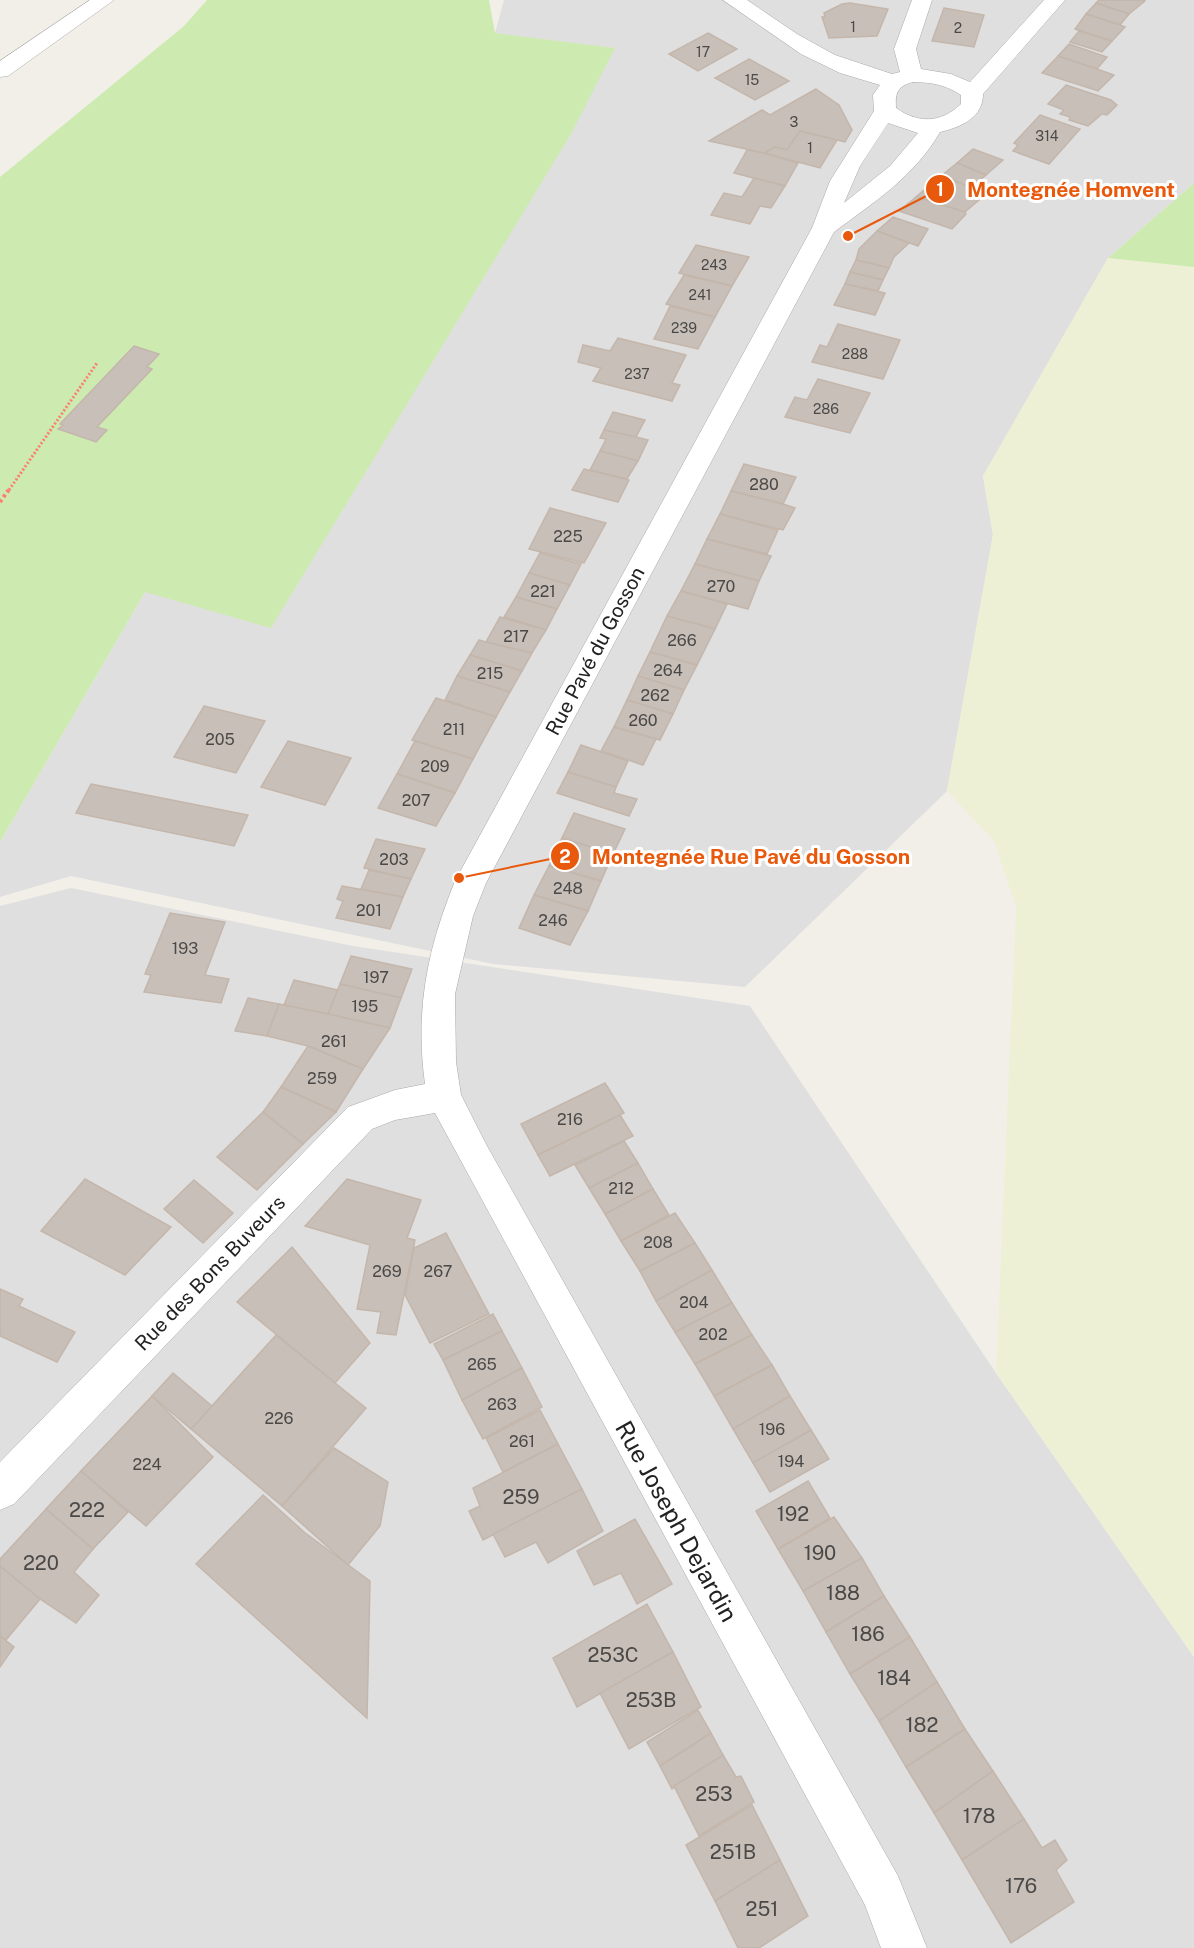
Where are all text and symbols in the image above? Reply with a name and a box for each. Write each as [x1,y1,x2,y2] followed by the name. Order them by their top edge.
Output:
[850,19,856,35] house number: 1
[954,20,962,36] house number: 2
[696,44,710,60] house number: 17
[745,72,759,88] house number: 15
[790,114,799,130] house number: 3
[1035,128,1059,144] house number: 314
[807,140,813,156] house number: 1
[925,170,1187,209] callout: Montegnée Homvent
[967,177,1175,202] text: Montegnée Homvent
[936,179,944,200] text: 1
[701,257,727,273] house number: 243
[689,287,711,303] house number: 241
[671,320,697,336] house number: 239
[842,346,868,362] house number: 288
[624,366,650,382] house number: 237
[813,401,839,417] house number: 286
[749,475,779,494] house number: 280
[553,527,583,546] house number: 225
[540,563,650,739] street label: Rue Pavé du Gosson
[707,577,736,596] house number: 270
[530,582,556,601] house number: 221
[503,627,529,646] house number: 217
[667,631,697,650] house number: 266
[653,661,683,680] house number: 264
[477,664,503,683] house number: 215
[640,686,670,705] house number: 262
[628,711,658,730] house number: 260
[443,720,465,739] house number: 211
[205,730,235,749] house number: 205
[420,757,450,776] house number: 209
[402,791,430,810] house number: 207
[550,837,923,876] callout: Montegnée Rue Pavé du Gosson
[592,844,910,869] text: Montegnée Rue Pavé du Gosson
[559,846,571,867] text: 2
[379,850,409,869] house number: 203
[553,879,583,898] house number: 248
[356,901,382,920] house number: 201
[538,911,568,930] house number: 246
[172,939,198,958] house number: 193
[363,968,389,987] house number: 197
[352,997,378,1016] house number: 195
[321,1032,347,1051] house number: 261
[307,1069,337,1088] house number: 259
[557,1110,583,1129] house number: 216
[608,1179,634,1198] house number: 212
[130,1191,290,1355] street label: Rue des Bons Buveurs
[643,1233,673,1252] house number: 208
[372,1262,402,1281] house number: 269
[424,1262,452,1281] house number: 267
[679,1293,709,1312] house number: 204
[699,1325,727,1344] house number: 202
[467,1355,497,1374] house number: 265
[487,1395,517,1414] house number: 263
[264,1409,294,1428] house number: 226
[610,1416,744,1626] street label: Rue Joseph Dejardin
[759,1420,785,1439] house number: 196
[509,1432,535,1451] house number: 261
[778,1452,804,1471] house number: 194
[132,1455,162,1474] house number: 224
[502,1485,540,1509] house number: 259
[69,1498,105,1522] house number: 222
[777,1502,809,1526] house number: 192
[804,1541,836,1565] house number: 190
[23,1551,59,1575] house number: 220
[826,1581,860,1605] house number: 188
[851,1622,885,1646] house number: 186
[587,1643,639,1667] house number: 253C
[877,1666,911,1690] house number: 184
[626,1688,676,1712] house number: 253B
[905,1713,939,1737] house number: 182
[695,1782,733,1806] house number: 253
[963,1804,995,1828] house number: 178
[710,1840,756,1864] house number: 251B
[1005,1874,1037,1898] house number: 176
[746,1897,778,1921] house number: 251

